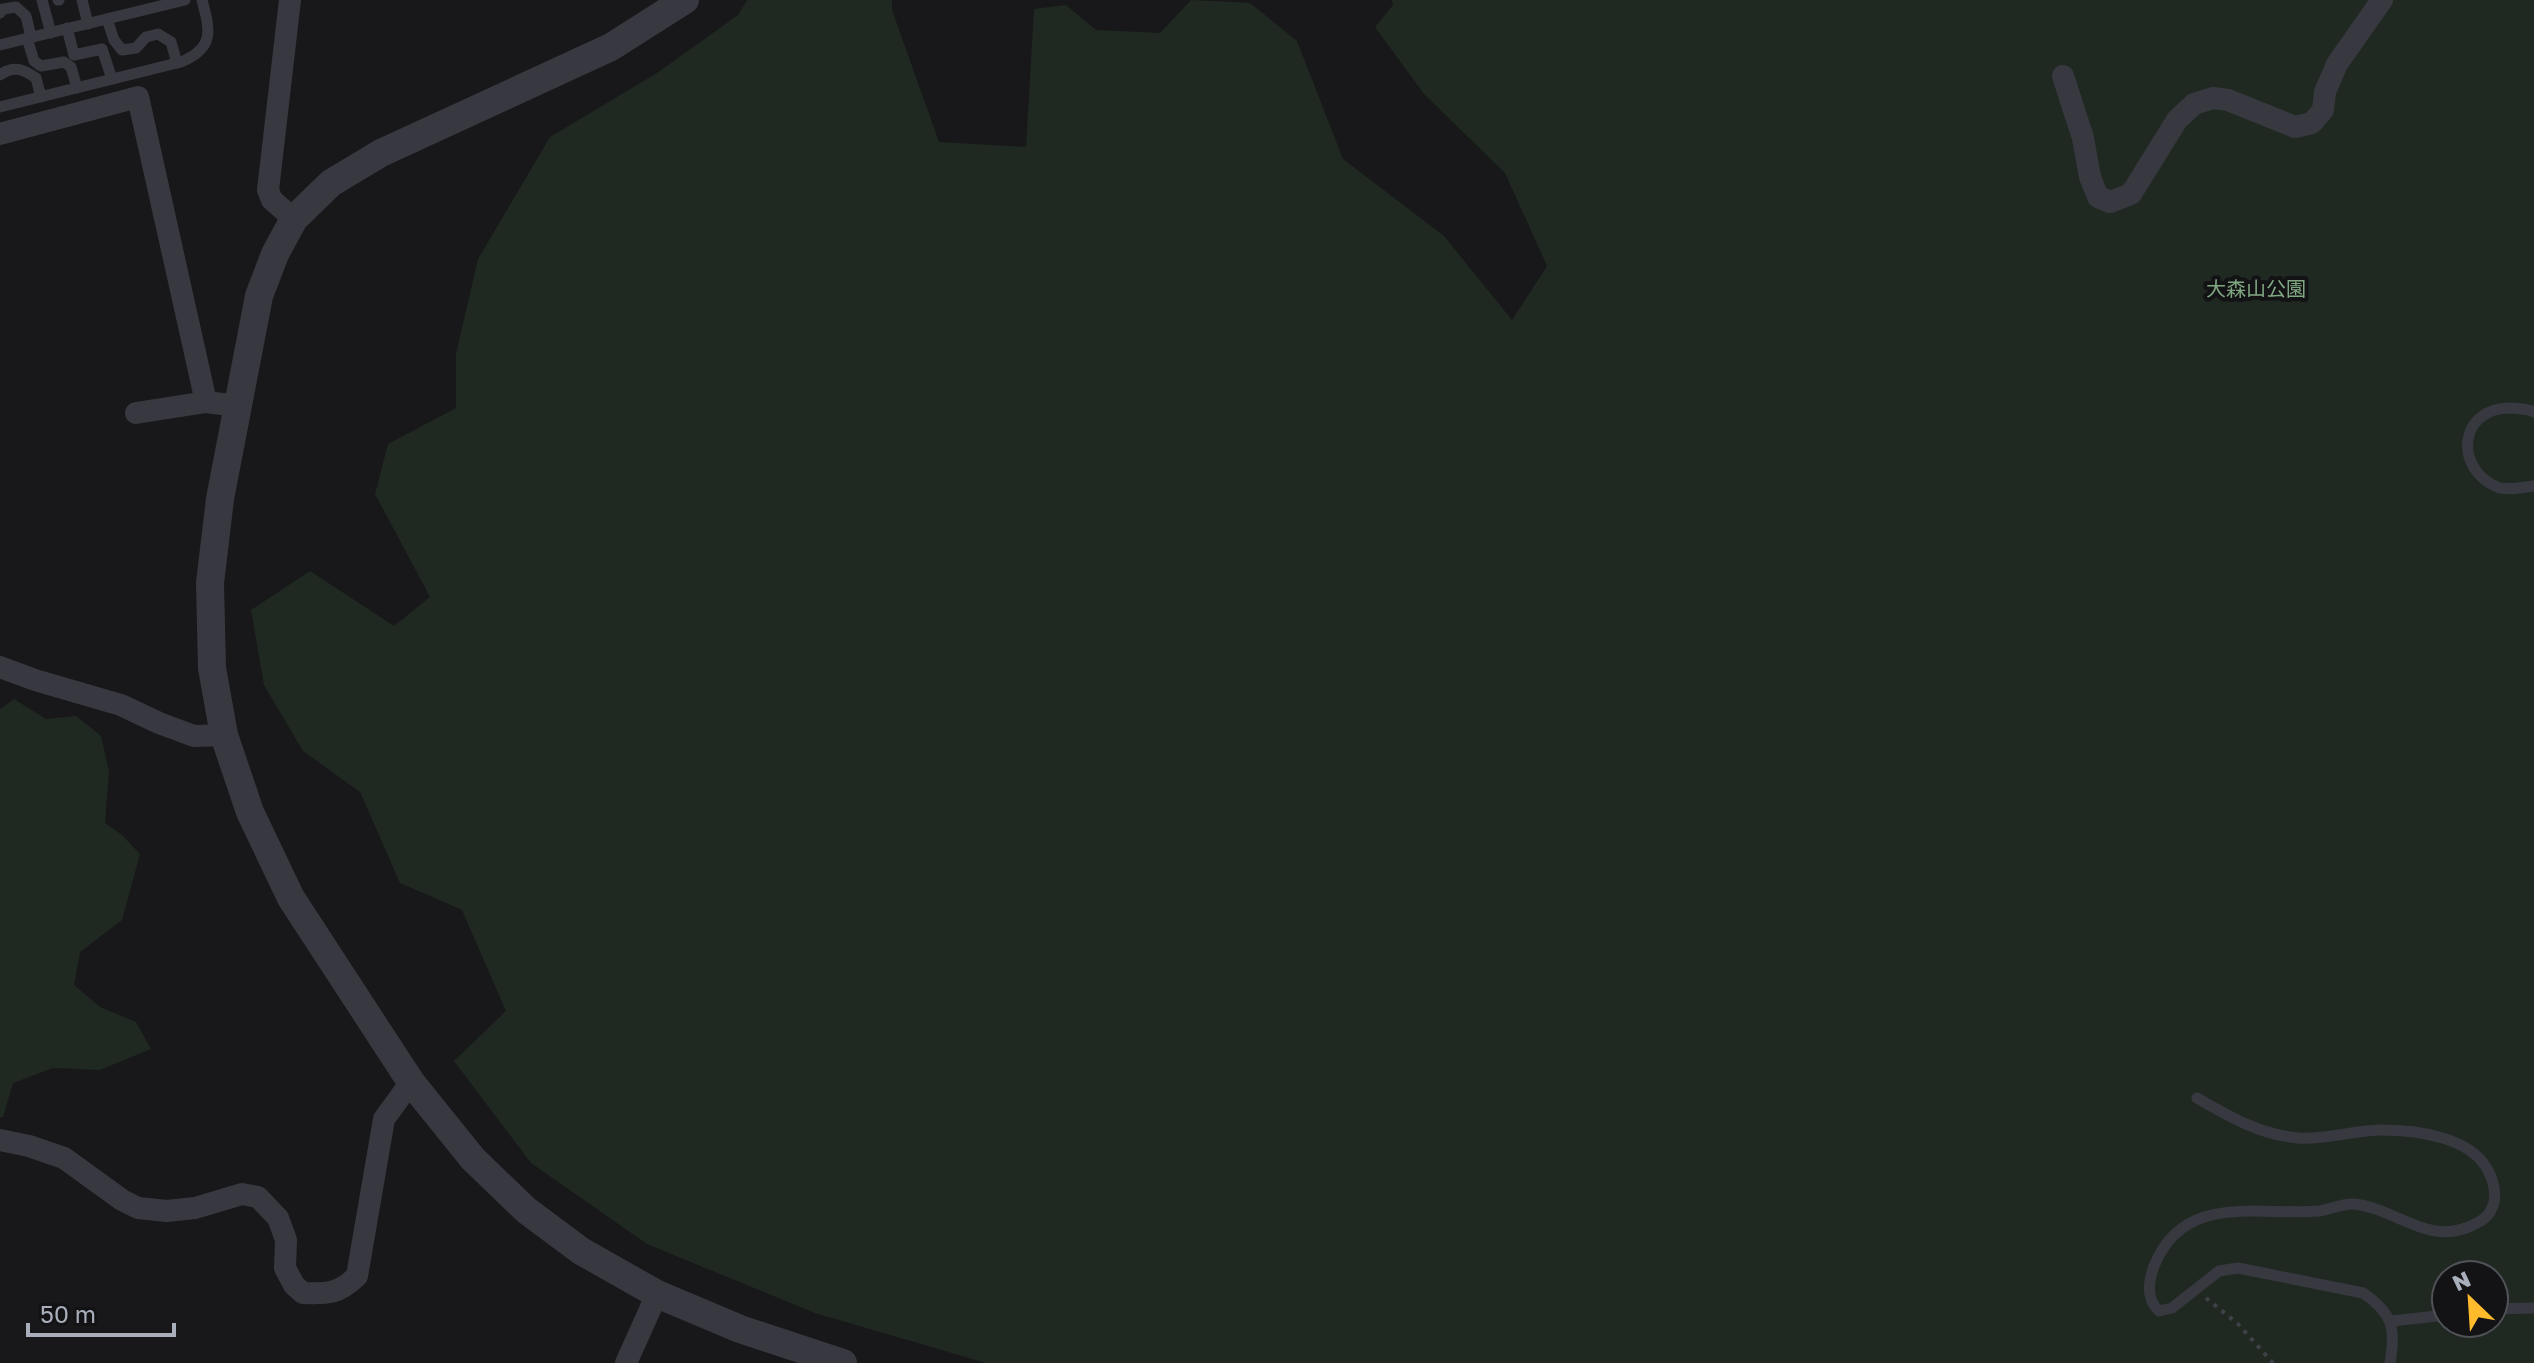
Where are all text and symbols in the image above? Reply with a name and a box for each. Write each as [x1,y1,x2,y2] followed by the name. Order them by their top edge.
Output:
[2206,276,2306,300] park label: 大森山公園
[2430,1259,2510,1339] north arrow
[2448,1265,2475,1296] text: N
[28,1287,174,1337] scale bar
[40,1299,96,1328] text: 50 m

